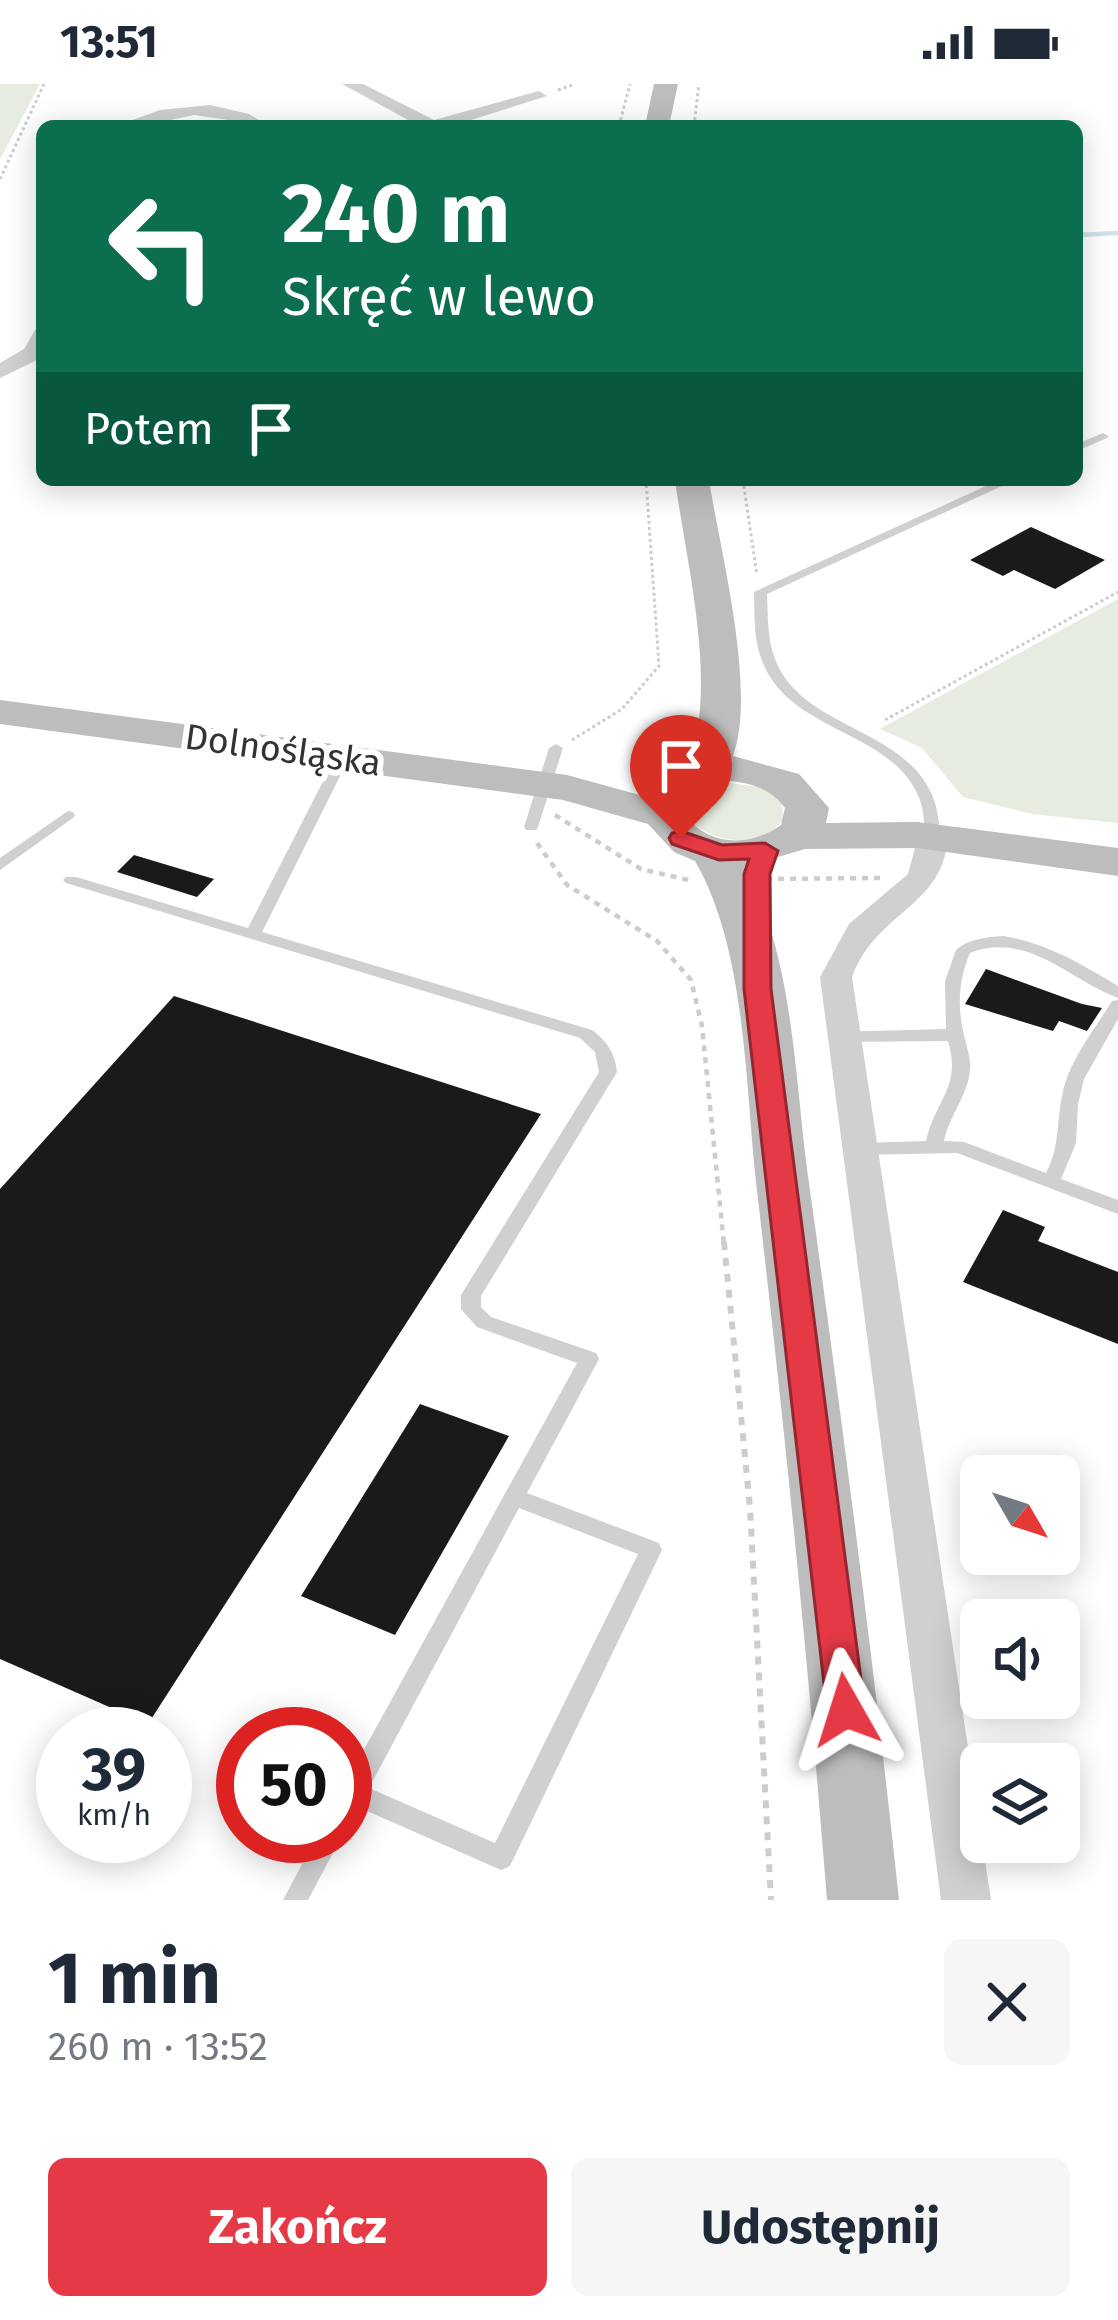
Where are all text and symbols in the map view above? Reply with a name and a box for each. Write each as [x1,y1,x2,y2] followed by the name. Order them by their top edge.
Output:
[60,15,158,69] text: 13:51
[282,163,510,264] text: 240 m
[84,168,240,324] icon: left
[282,265,596,329] text: Skręć w lewo
[238,396,304,462] icon: arrive
[84,402,214,456] text: Potem
[182,714,384,786] street label: Dolnośląska
[630,715,732,838] pin
[648,733,714,799] icon: arrive
[960,1455,1080,1575] north arrow
[960,1455,1080,1863] map controls
[960,1599,1080,1719] button: sound
[783,1647,909,1773] position arrow
[216,1707,372,1863] speed limit sign: 50
[82,1734,146,1806] text: 39
[960,1743,1080,1863] button: layers
[77,1797,151,1833] text: km/h
[48,1936,221,2022] text: 1 min
[944,1939,1070,2065] button: close
[48,2024,268,2070] text: 260 m · 13:52
[48,2158,547,2296] button: Zakończ
[571,2158,1070,2296] button: Udostępnij

